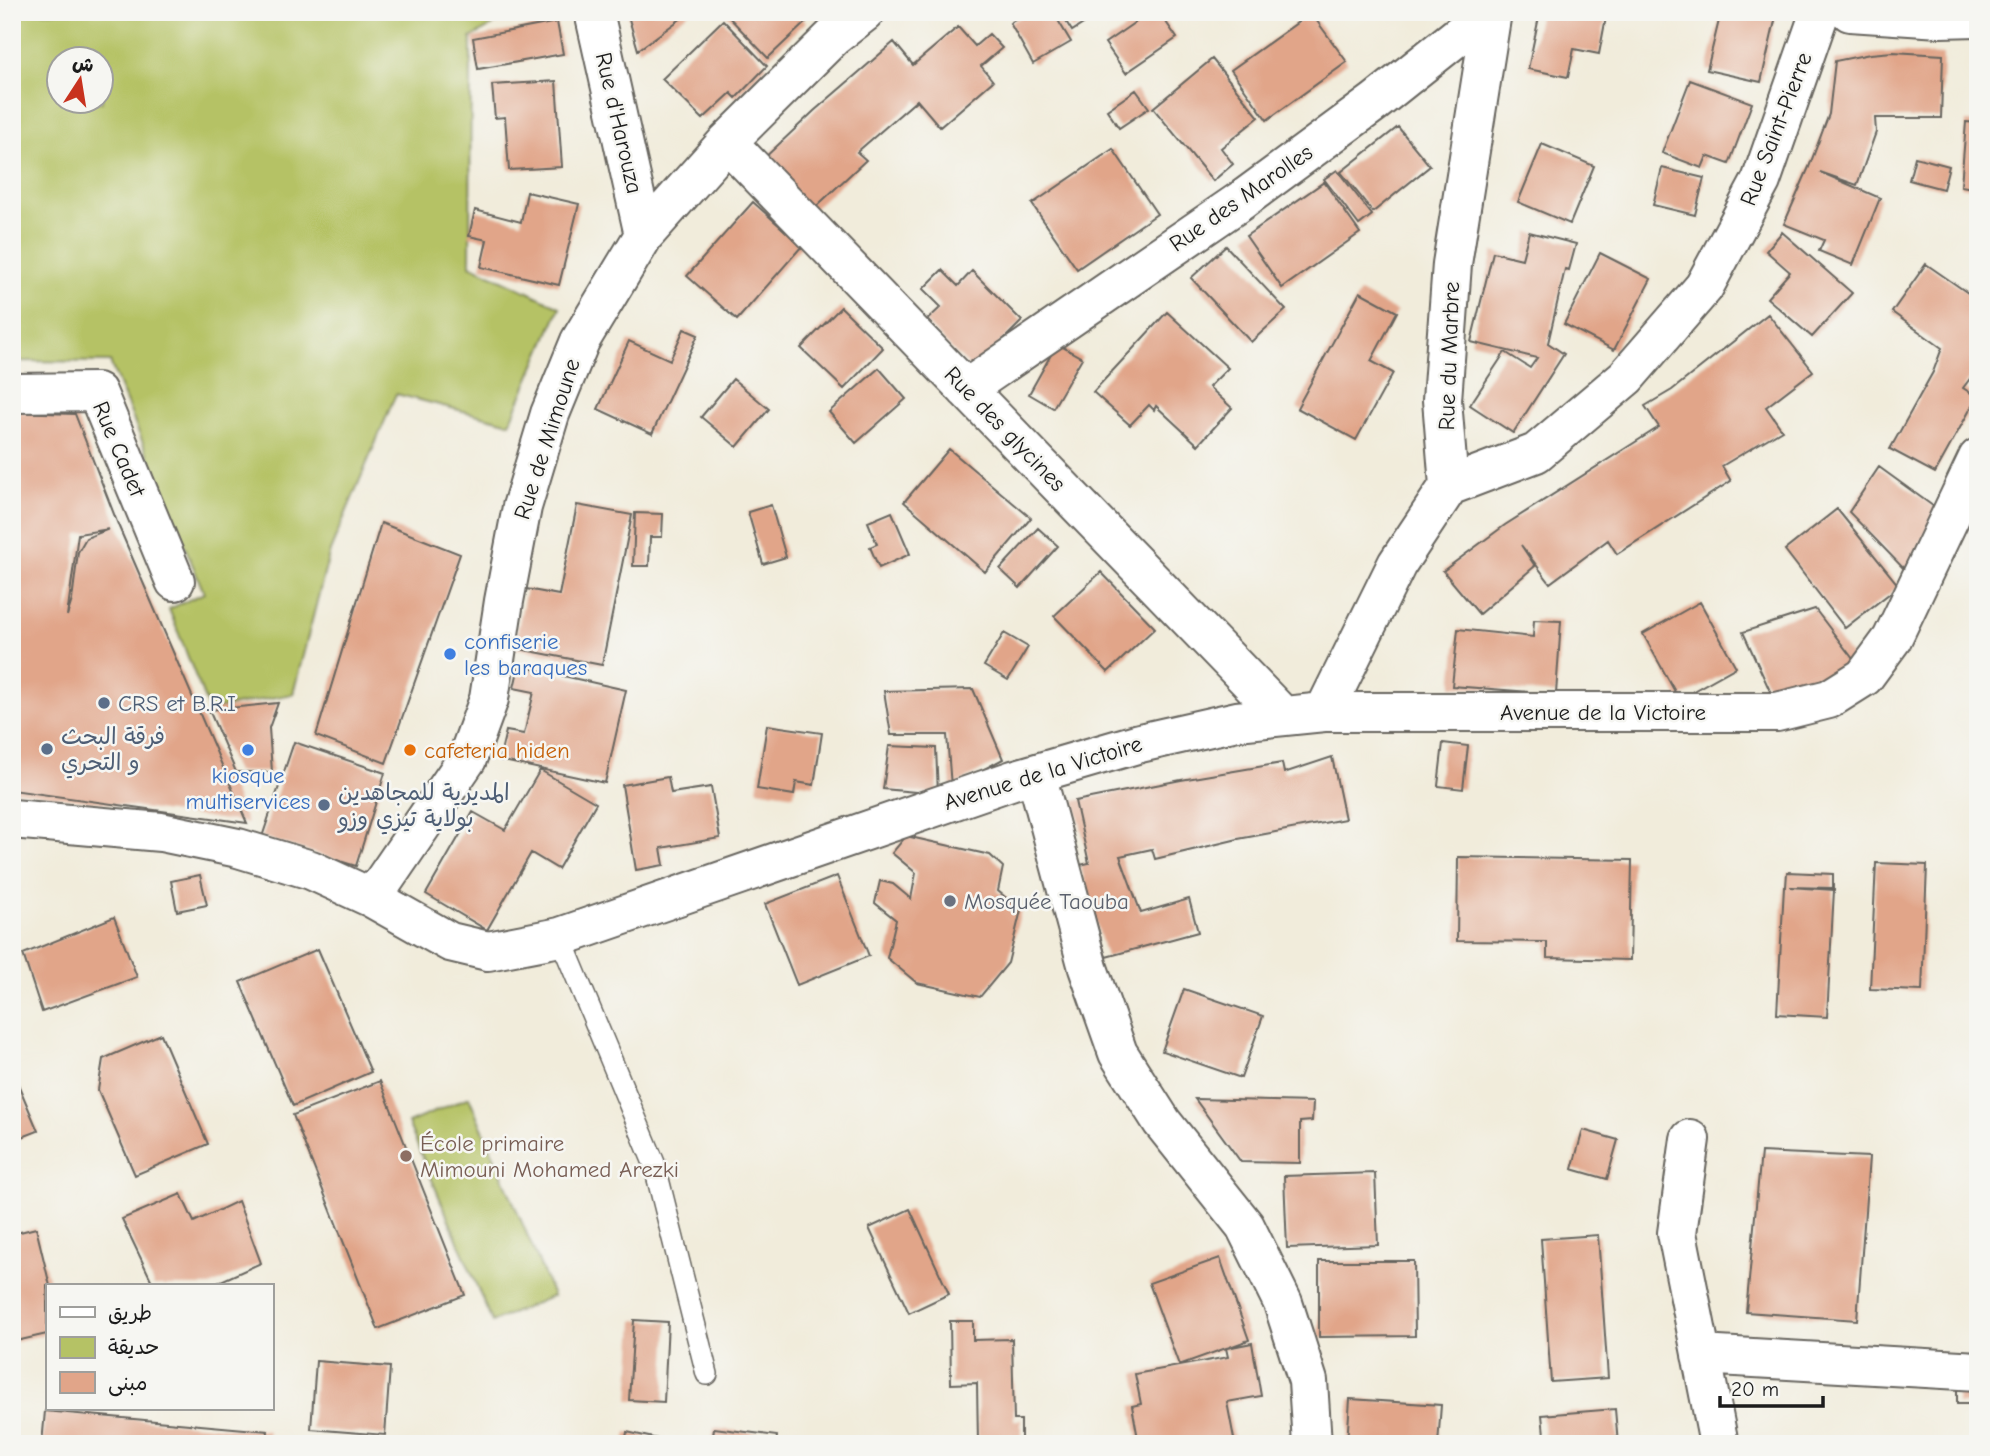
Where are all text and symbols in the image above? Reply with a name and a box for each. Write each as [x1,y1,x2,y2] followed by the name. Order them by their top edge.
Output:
[46,46,116,116] north arrow
[1734,49,1818,209] street label: Rue Saint-Pierre
[590,50,648,196] street label: Rue d'Harouza
[71,51,96,77] text: ش
[1164,139,1318,257] street label: Rue des Marolles
[1433,281,1465,431] street label: Rue du Marbre
[508,355,586,523] street label: Rue de Mimoune
[939,361,1071,497] street label: Rue des glycines
[87,397,152,502] street label: Rue Cadet
[464,628,587,681] place label: confiserie les baraques
[442,646,458,662] marker: confiserie les baraques
[118,690,236,717] place label: CRS et B.R.I
[96,695,112,711] marker: CRS et B.R.I
[1500,699,1706,726] street label: Avenue de la Victoire
[61,723,165,779] place label: فرقة البحث و التحري
[941,730,1145,816] street label: Avenue de la Victoire
[424,737,570,764] place label: cafeteria hiden
[39,741,55,757] marker: فرقة البحث و التحري
[240,742,256,758] marker: kiosque multiservices
[402,742,418,758] marker: cafeteria hiden
[186,762,310,815] place label: kiosque multiservices
[337,779,510,835] place label: المديرية للمجاهدين بولاية تيزي وزو
[316,797,332,813] marker: المديرية للمجاهدين بولاية تيزي وزو
[964,888,1129,915] place label: Mosquée Taouba
[942,893,958,909] marker: Mosquée Taouba
[420,1130,679,1183] place label: École primaire Mimouni Mohamed Arezki
[398,1148,414,1164] marker: École primaire Mimouni Mohamed Arezki
[46,1284,273,1410] legend
[108,1301,152,1325] text: طريق
[108,1335,159,1359] text: حديقة
[1720,1365,1824,1409] scale bar
[108,1371,147,1397] text: مبنى
[1731,1377,1779,1401] text: 20 m

